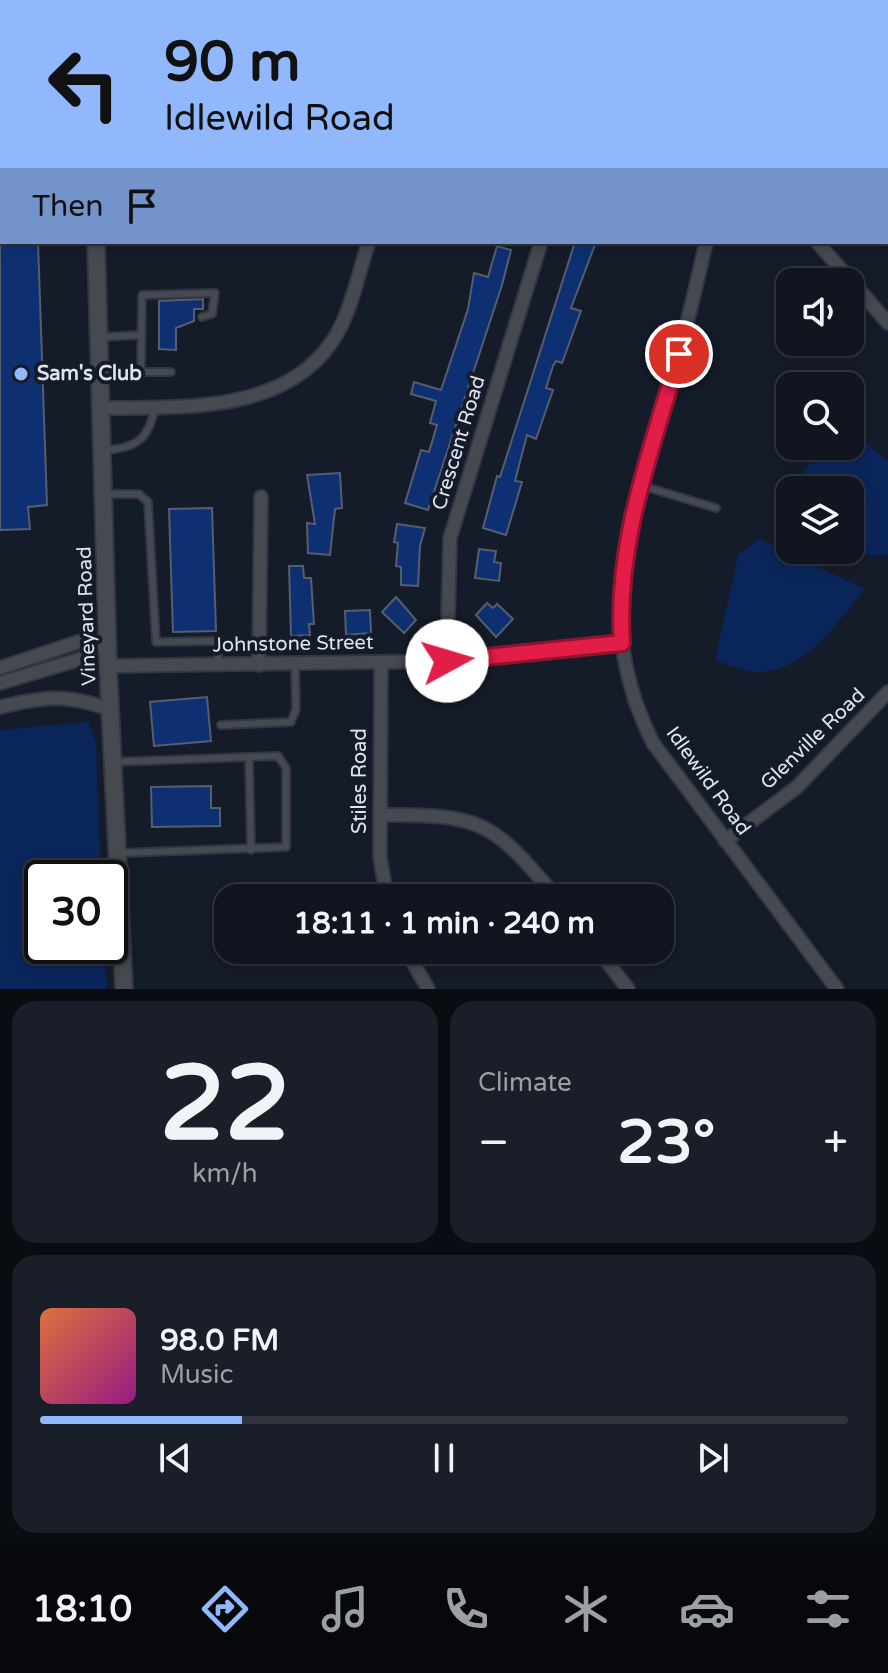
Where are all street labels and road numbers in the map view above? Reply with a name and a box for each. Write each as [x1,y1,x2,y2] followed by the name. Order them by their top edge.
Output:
[427,373,491,513] street label: Crescent Road
[73,546,101,686] street label: Vineyard Road
[212,631,374,657] street label: Johnstone Street
[756,683,870,795] street label: Glenville Road
[661,722,755,840] street label: Idlewild Road
[348,728,372,834] street label: Stiles Road

